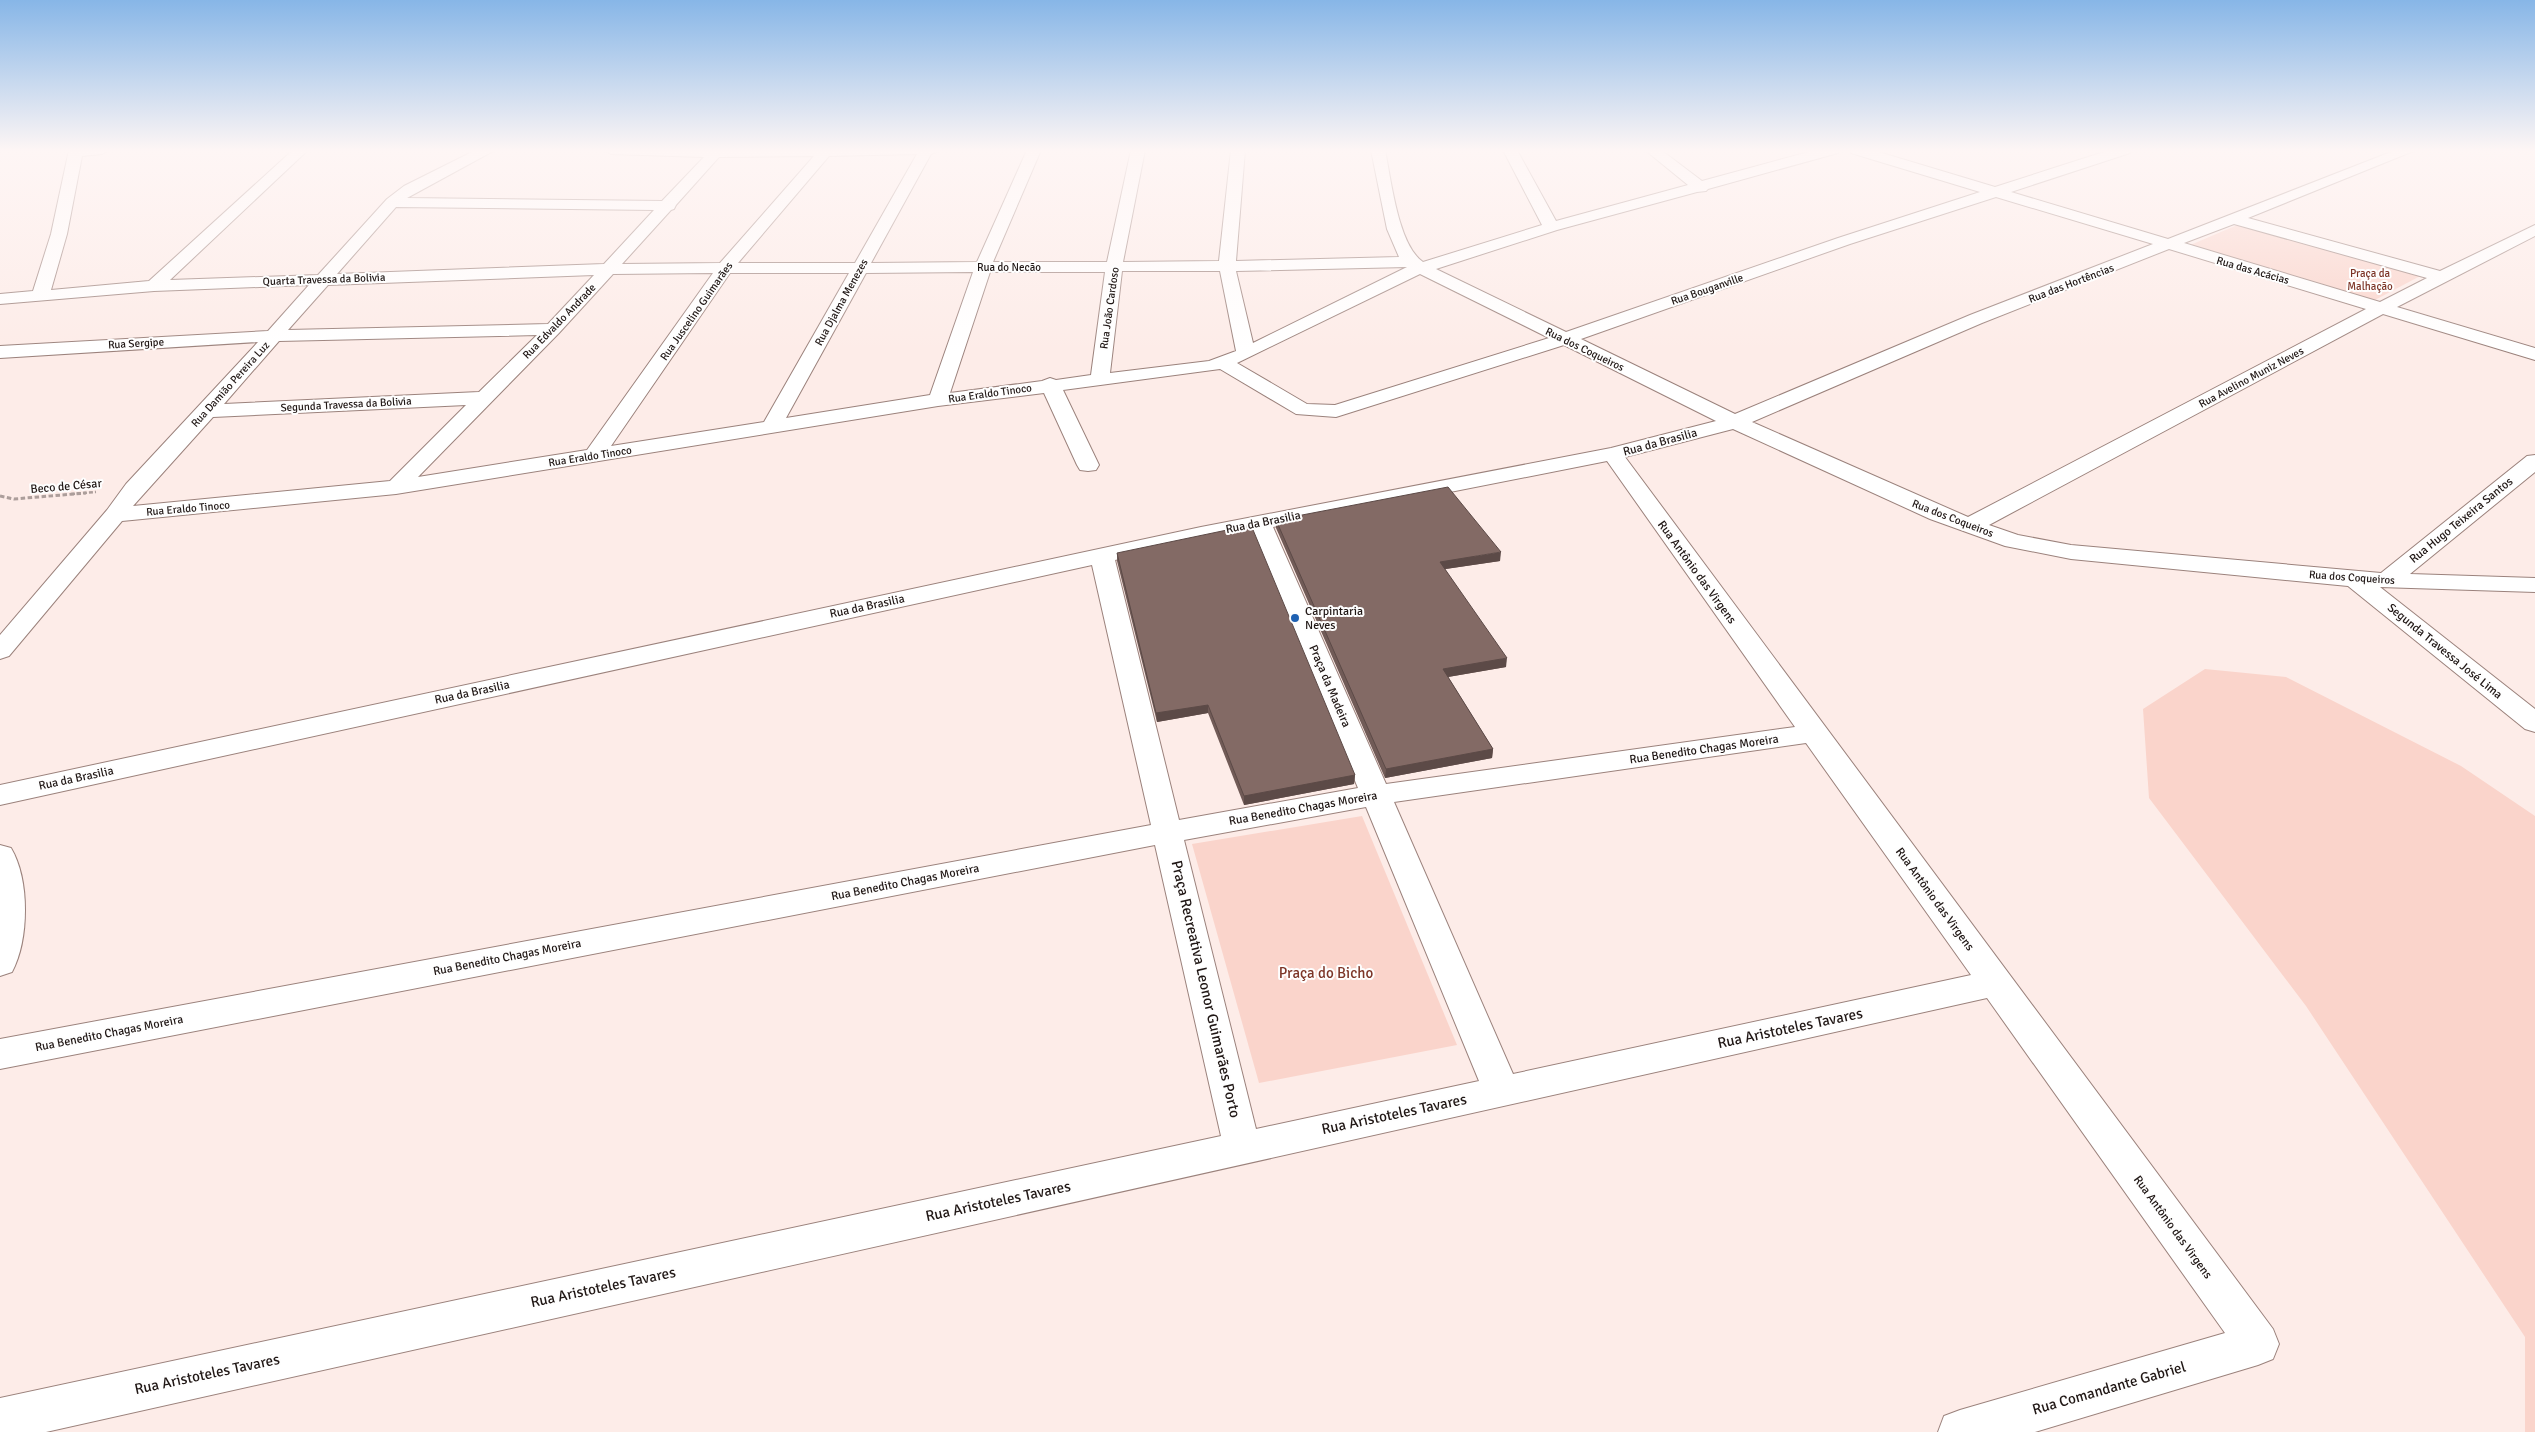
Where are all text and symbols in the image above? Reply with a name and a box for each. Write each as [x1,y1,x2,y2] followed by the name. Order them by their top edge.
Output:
[2215,254,2291,287] street label: Rua das Acácias
[812,256,871,348] street label: Rua Djalma Menezes
[657,259,735,363] street label: Rua Juscelino Guimarães
[977,261,1041,274] street label: Rua do Necão
[2027,261,2116,306] street label: Rua das Hortências
[1097,266,1122,350] street label: Rua João Cardoso
[2347,267,2393,293] park label: Praça da Malhação
[262,271,386,288] street label: Quarta Travessa da Bolivia
[1669,271,1745,308] street label: Rua Bouganville
[520,281,599,362] street label: Rua Edvaldo Andrade
[1543,325,1626,374] street label: Rua dos Coqueiros
[108,336,164,351] street label: Rua Sergipe
[189,339,272,430] street label: Rua Damião Pereira Luz
[2197,344,2306,411] street label: Rua Avelino Muniz Neves
[947,381,1033,406] street label: Rua Eraldo Tinoco
[280,395,412,414] street label: Segunda Travessa da Bolivia
[1621,425,1699,460] street label: Rua da Brasilia
[547,443,633,470] street label: Rua Eraldo Tinoco
[2407,474,2516,567] street label: Rua Hugo Teixeira Santos
[30,476,103,497] street label: Beco de César
[1910,497,1996,540] street label: Rua dos Coqueiros
[146,498,231,519] street label: Rua Eraldo Tinoco
[1224,508,1302,537] street label: Rua da Brasilia
[1654,518,1739,627] street label: Rua Antônio das Virgens
[2309,568,2396,587] street label: Rua dos Coqueiros
[828,591,906,622] street label: Rua da Brasilia
[2384,600,2505,702] street label: Segunda Travessa José Lima
[1305,604,1363,633] place label: Carpintaria Neves
[1289,612,1301,624] marker: Carpintaria Neves
[1305,643,1354,730] street label: Praça da Madeira
[433,677,511,708] street label: Rua da Brasilia
[1629,732,1780,767] street label: Rua Benedito Chagas Moreira
[37,763,115,794] street label: Rua da Brasilia
[1228,788,1378,829] street label: Rua Benedito Chagas Moreira
[1892,845,1977,954] street label: Rua Antônio das Virgens
[1168,858,1244,1120] street label: Praça Recreativa Leonor Guimarães Porto
[830,861,980,904] street label: Rua Benedito Chagas Moreira
[432,936,582,979] street label: Rua Benedito Chagas Moreira
[1279,964,1373,982] park label: Praça do Bicho
[1716,1004,1865,1052] street label: Rua Aristoteles Tavares
[34,1012,184,1055] street label: Rua Benedito Chagas Moreira
[1320,1090,1469,1138] street label: Rua Aristoteles Tavares
[2130,1173,2215,1282] street label: Rua Antônio das Virgens
[924,1177,1073,1225] street label: Rua Aristoteles Tavares
[529,1263,678,1311] street label: Rua Aristoteles Tavares
[133,1350,282,1398] street label: Rua Aristoteles Tavares
[2030,1357,2188,1419] street label: Rua Comandante Gabriel

